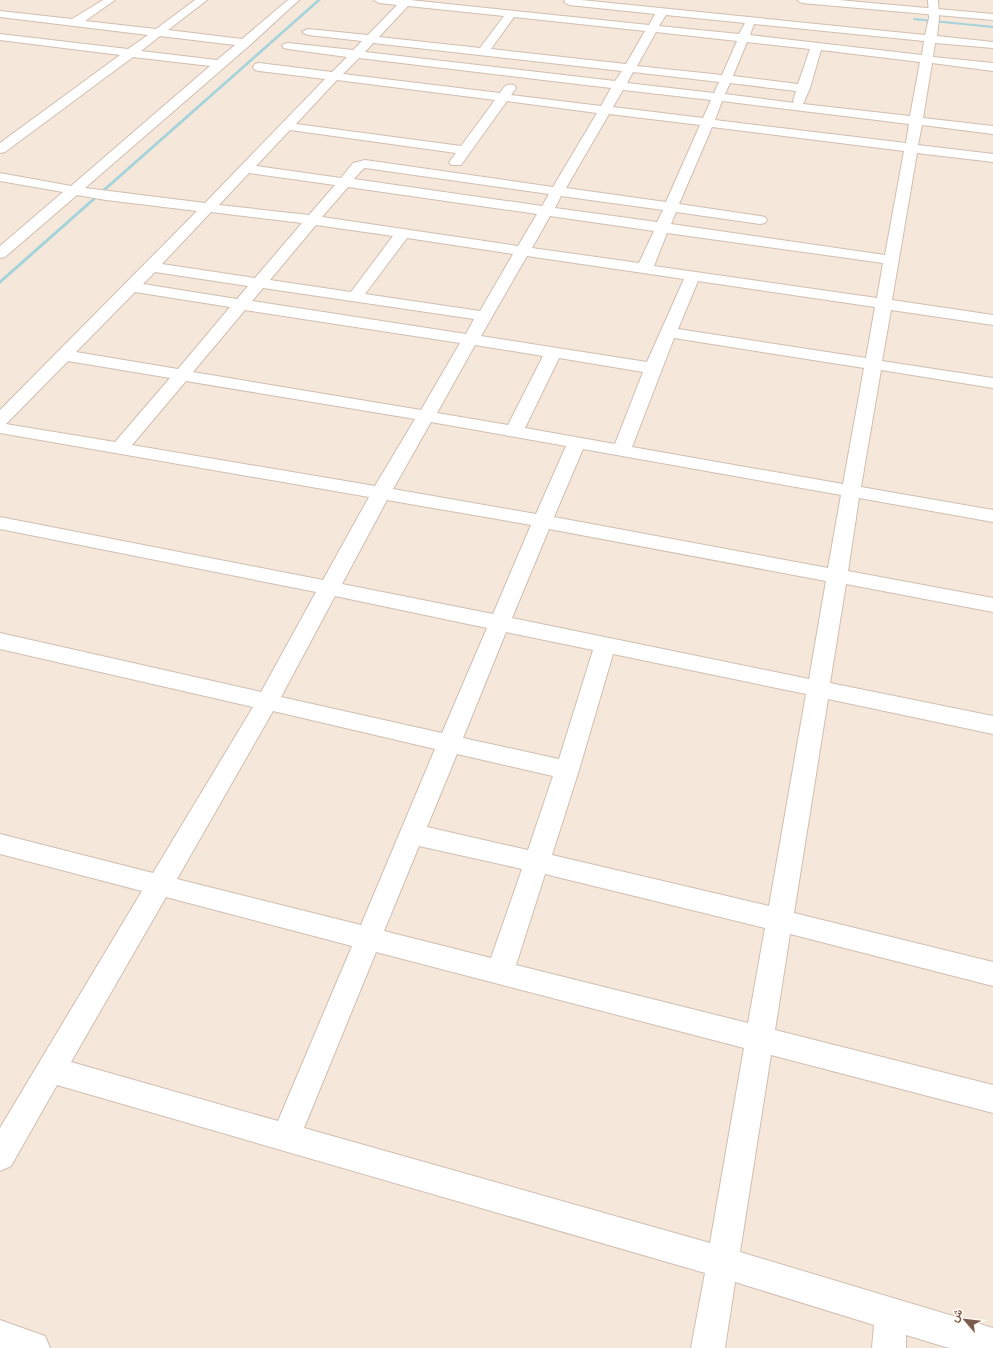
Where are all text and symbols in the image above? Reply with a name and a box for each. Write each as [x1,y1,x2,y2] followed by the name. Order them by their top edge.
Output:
[945,1300,985,1340] north arrow
[947,1306,965,1324] text: ش

